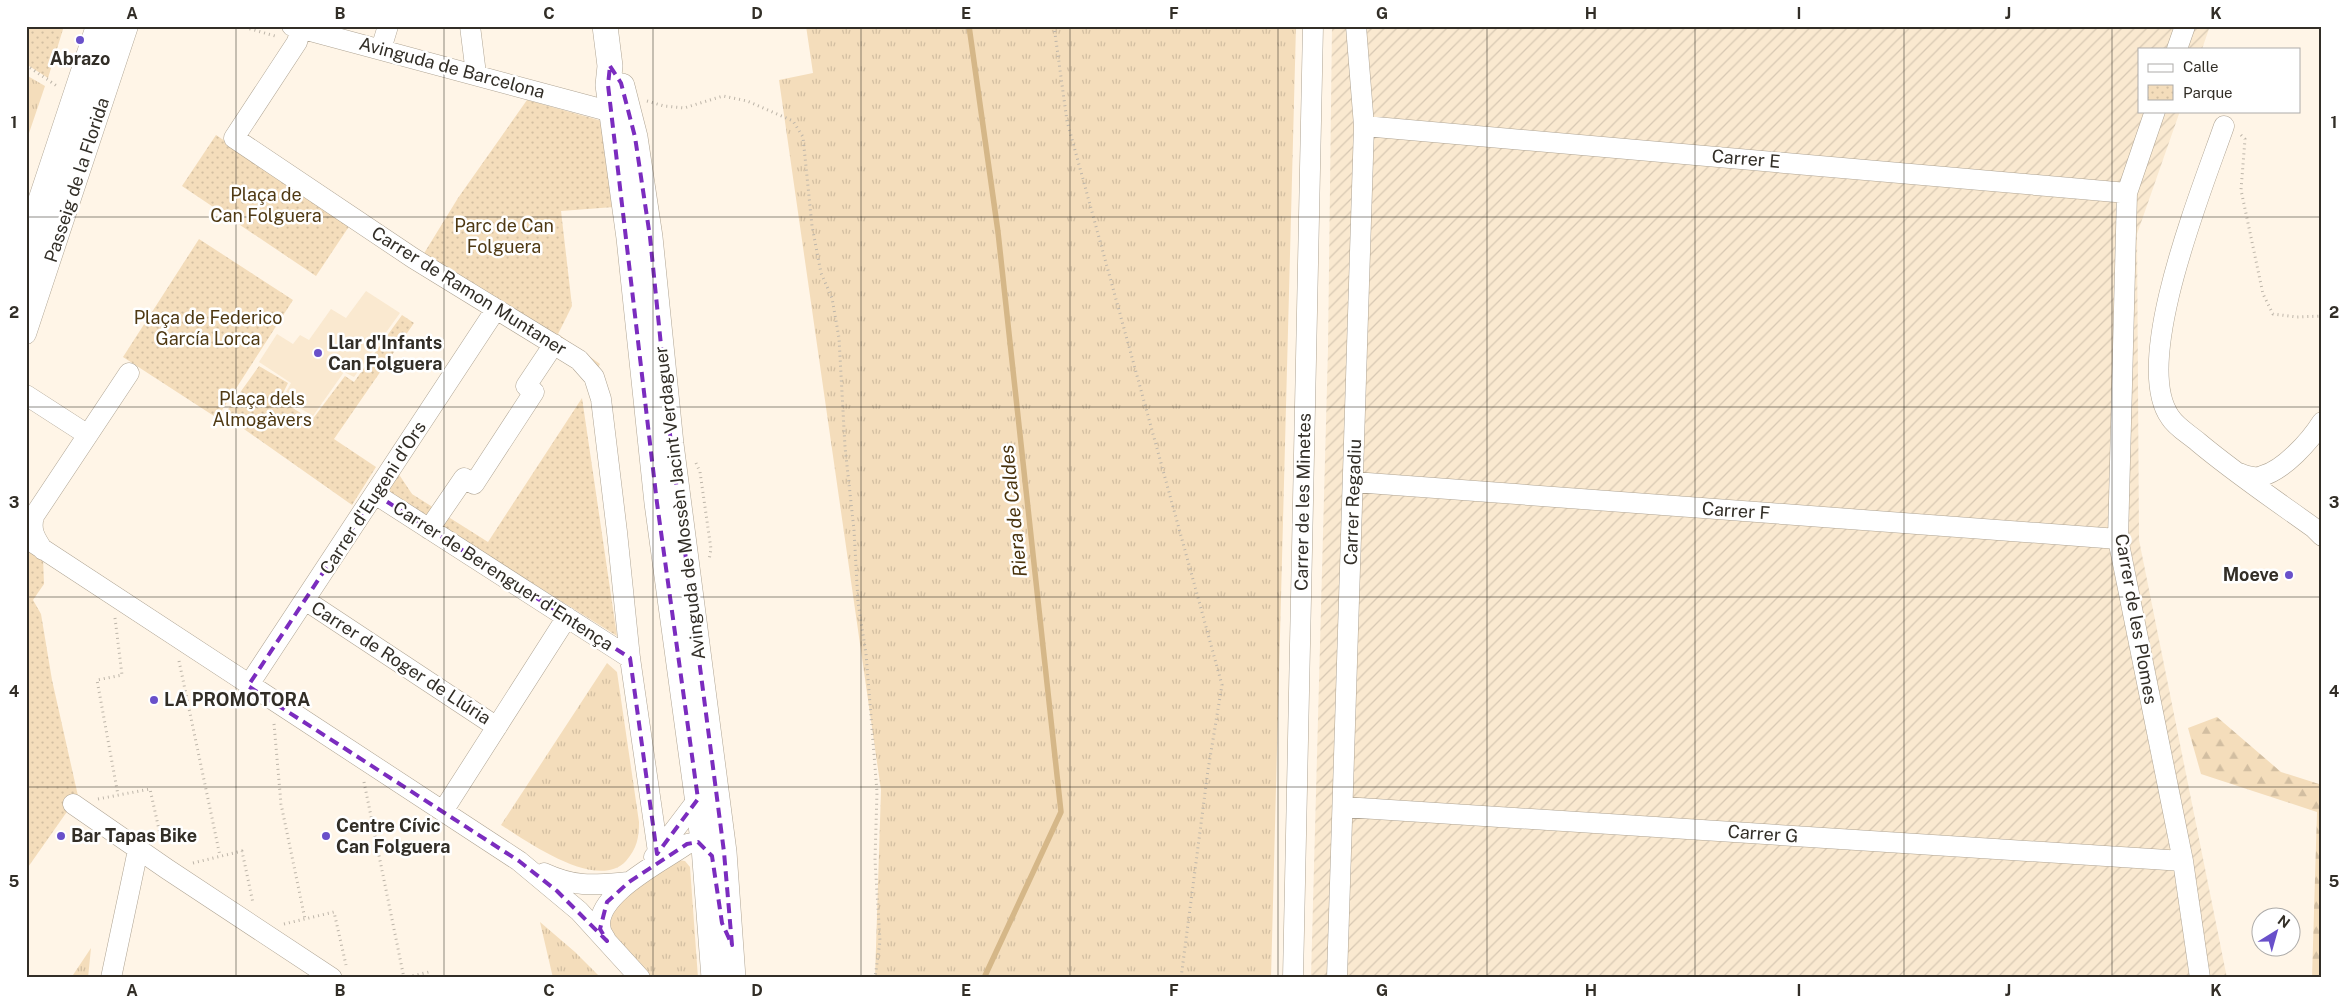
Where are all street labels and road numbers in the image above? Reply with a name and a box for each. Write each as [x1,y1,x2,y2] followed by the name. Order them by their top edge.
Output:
[357,33,547,102] street label: Avinguda de Barcelona
[40,95,113,265] street label: Passeig de la Florida
[1711,145,1781,172] street label: Carrer E
[368,222,571,359] street label: Carrer de Ramon Muntaner
[650,345,709,661] street label: Avinguda de Mossèn Jacint Verdaguer
[1290,413,1315,591] street label: Carrer de les Minetes
[315,417,430,578] street label: Carrer d'Eugeni d'Ors
[1340,438,1365,566] street label: Carrer Regadiu
[389,496,617,655] street label: Carrer de Berenguer d'Entença
[1701,498,1771,523] street label: Carrer F
[2111,532,2162,706] street label: Carrer de les Plomes
[308,597,495,729] street label: Carrer de Roger de Llúria
[1727,821,1799,846] street label: Carrer G

